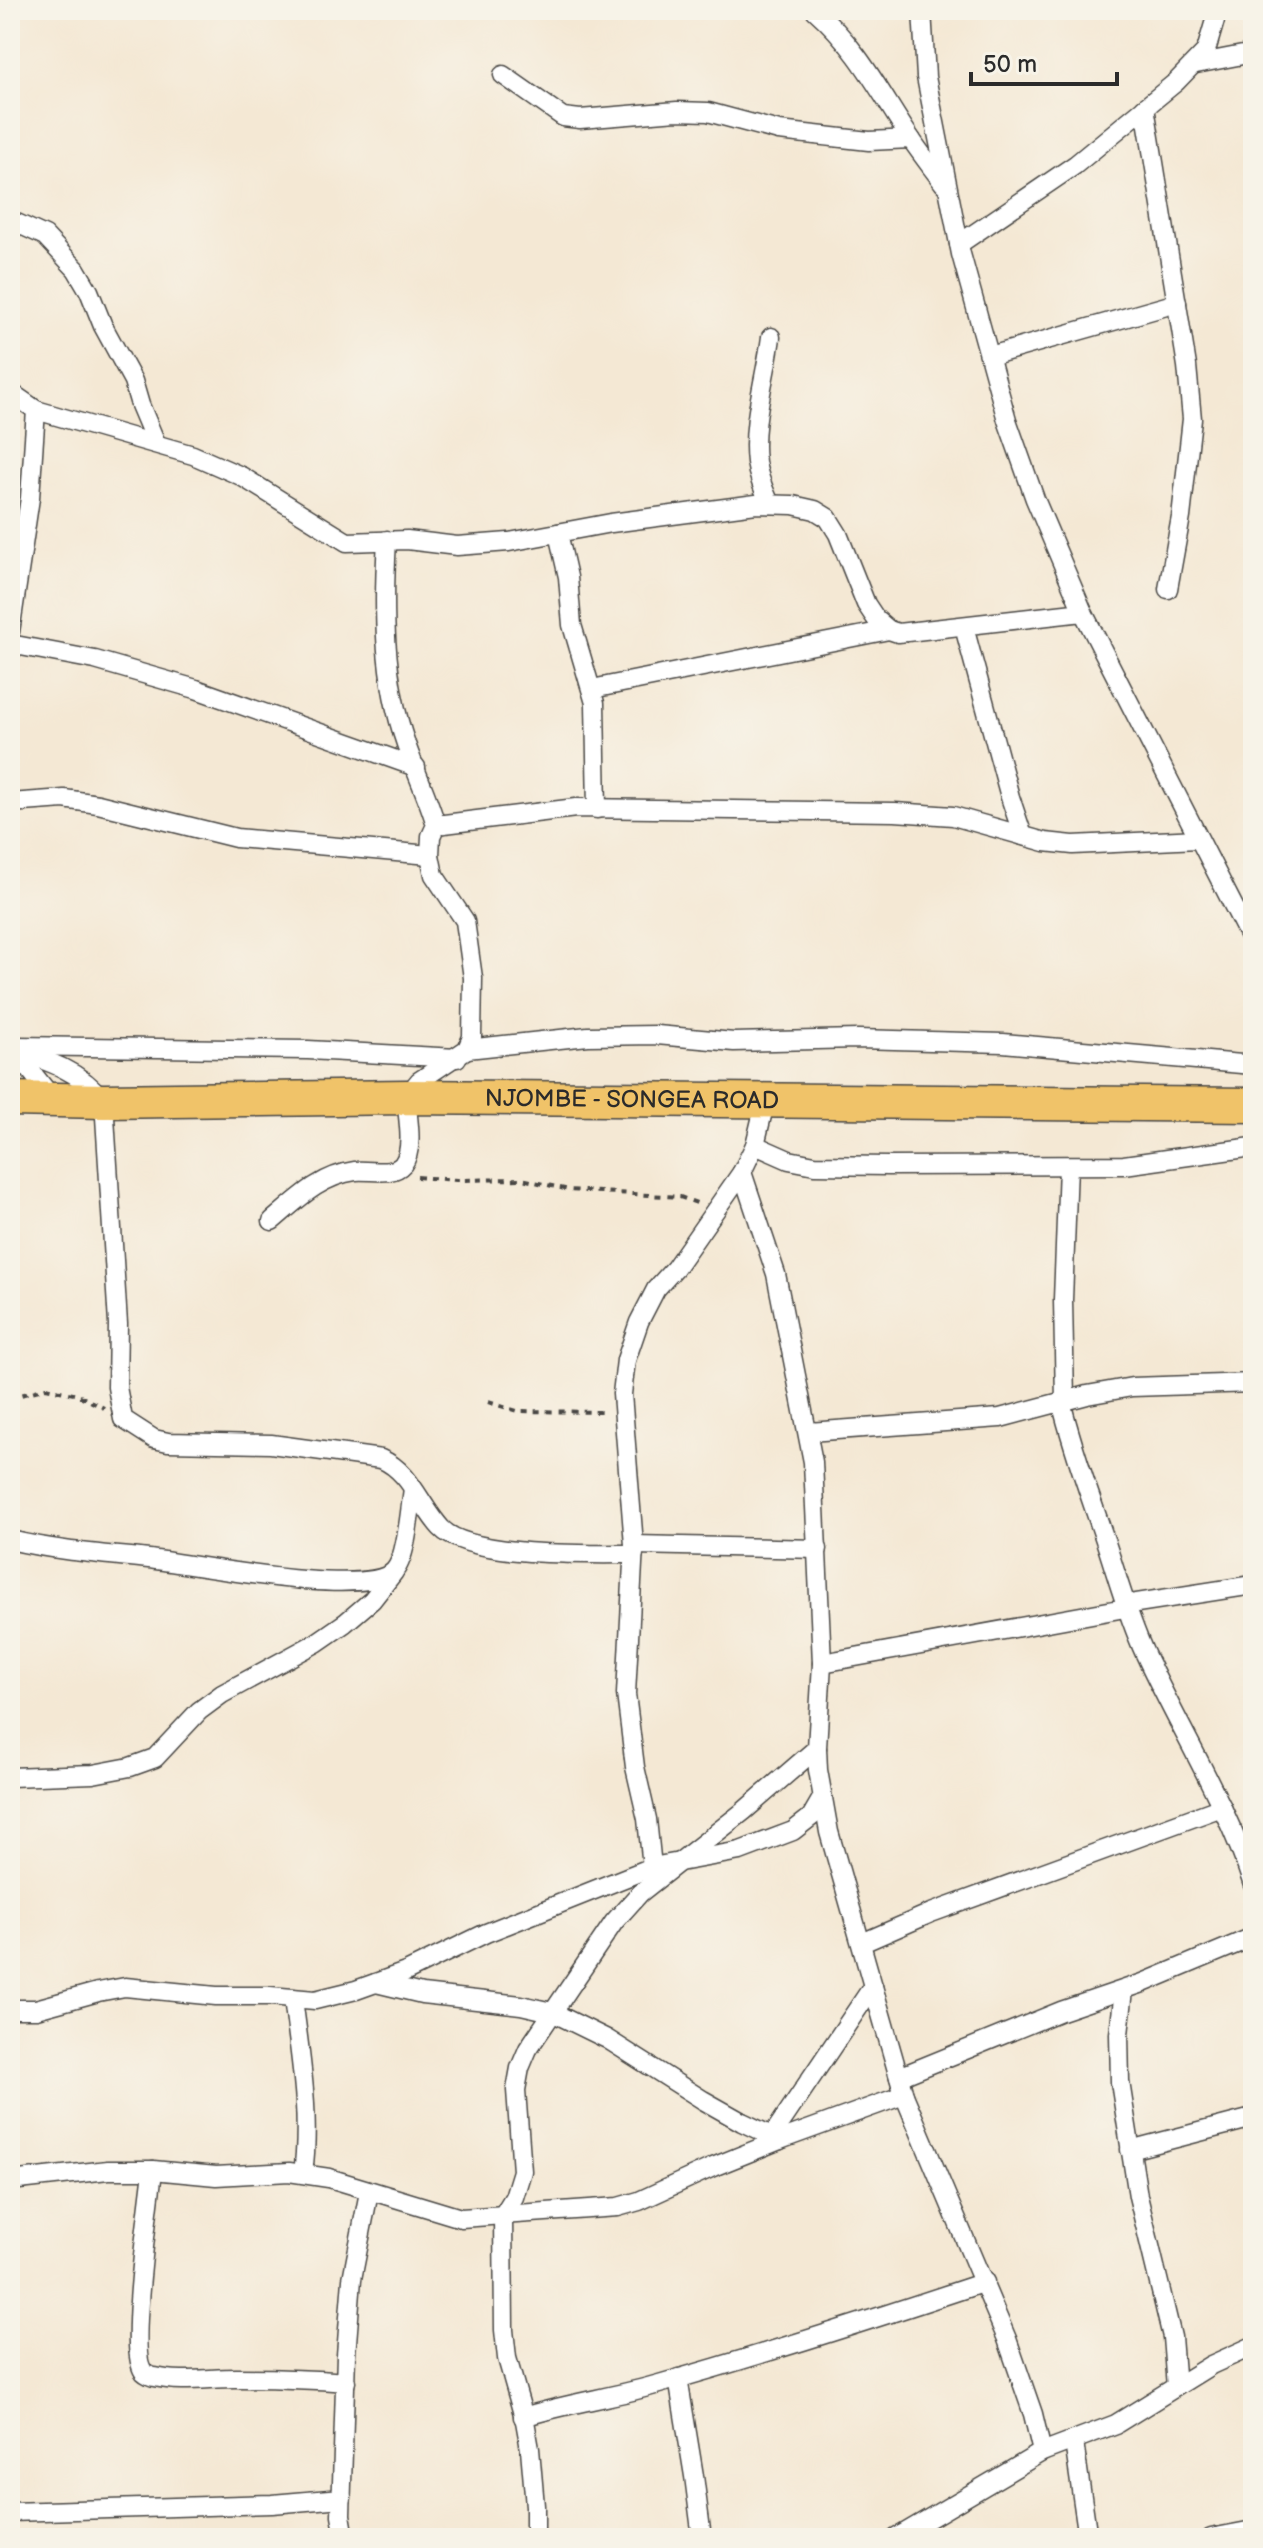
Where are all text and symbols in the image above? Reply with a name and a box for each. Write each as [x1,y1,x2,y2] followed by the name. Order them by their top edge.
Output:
[971,36,1117,86] scale bar
[983,50,1037,79] text: 50 m
[485,1083,779,1115] street label: NJOMBE - SONGEA ROAD

